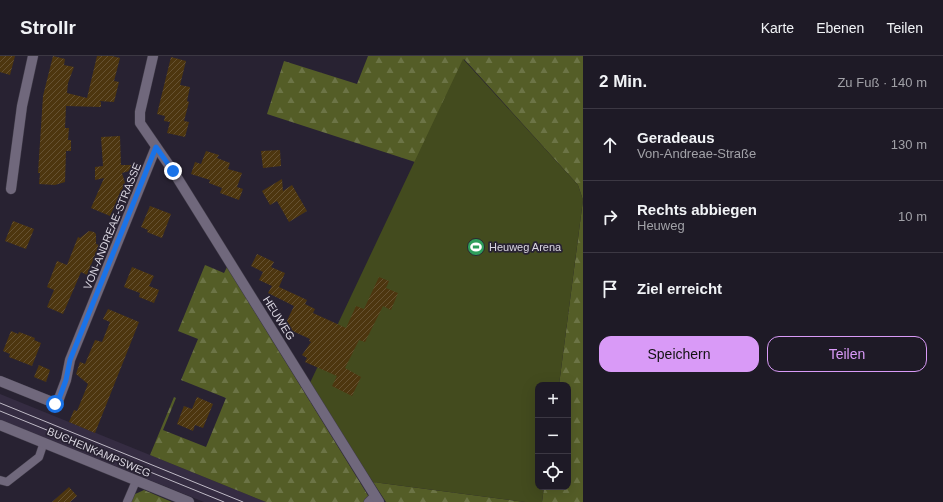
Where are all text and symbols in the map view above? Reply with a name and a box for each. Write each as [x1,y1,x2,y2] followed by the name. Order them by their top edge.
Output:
[20,17,76,38] text: Strollr
[761,20,794,36] text: Karte
[816,20,864,36] text: Ebenen
[886,20,923,36] text: Teilen
[599,72,647,91] text: 2 Min.
[837,75,927,90] text: Zu Fuß · 140 m
[637,129,715,146] text: Geradeaus
[599,134,621,156] icon: ahead
[891,137,927,152] text: 130 m
[637,146,756,161] text: Von-Andreae-Straße
[81,161,143,291] street label: VON-ANDREAE-STRASSE
[164,162,182,180] route end
[637,201,757,218] text: Rechts abbiegen
[599,206,621,228] icon: right
[898,209,927,224] text: 10 m
[637,218,685,233] text: Heuweg
[466,237,486,257] sports icon: Heuweg Arena
[489,241,562,253] place label: Heuweg Arena
[599,278,621,300] icon: arrive
[637,280,722,297] text: Ziel erreicht
[261,294,297,342] street label: HEUWEG
[599,336,759,372] button: Speichern
[767,336,927,372] button: Teilen
[535,382,571,490] map controls
[535,382,571,418] button: +
[46,395,64,413] route start
[535,418,571,454] button: −
[45,425,153,479] street label: BUCHENKAMPSWEG
[535,454,571,490] button: locate

